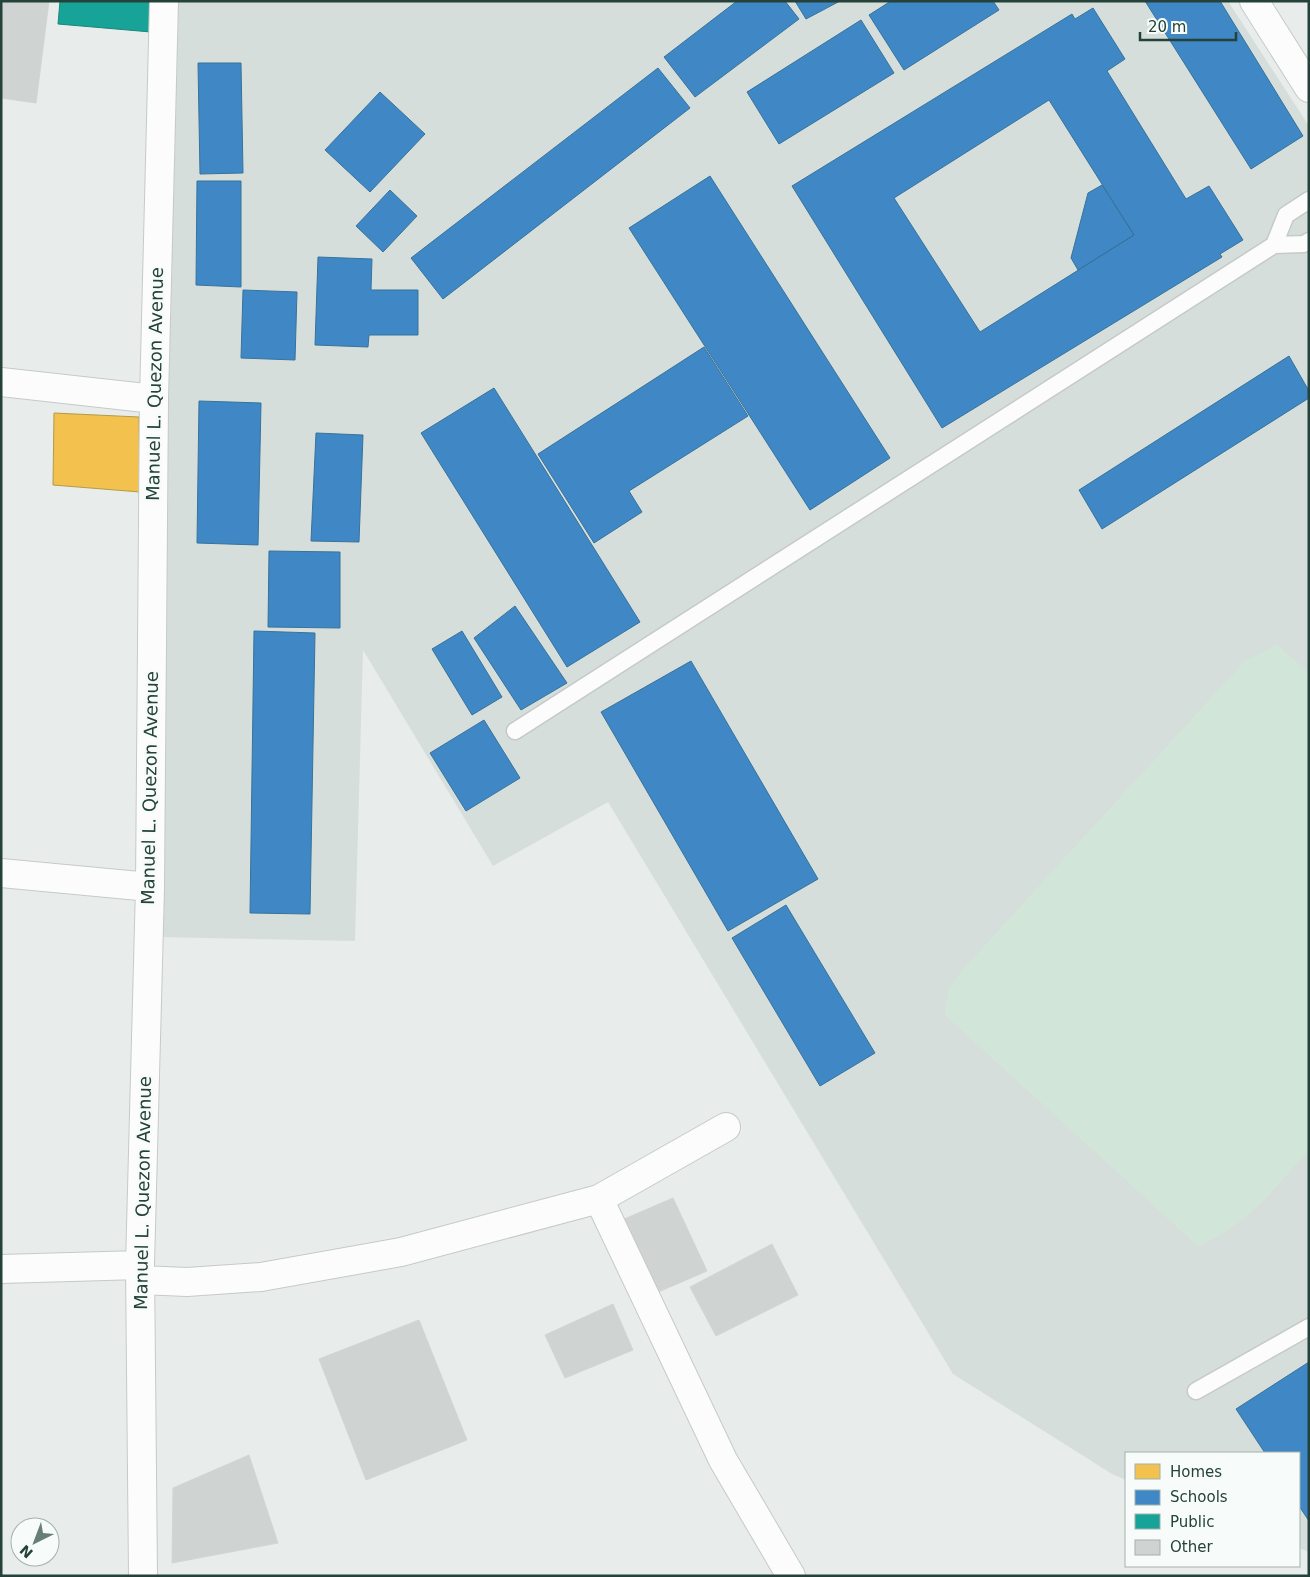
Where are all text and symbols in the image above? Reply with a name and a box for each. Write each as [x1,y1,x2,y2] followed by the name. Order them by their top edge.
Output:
[1140,10,1236,42] scale bar
[1148,18,1186,36] text: 20 m
[142,267,167,501] street label: Manuel L. Quezon Avenue
[137,671,162,905] street label: Manuel L. Quezon Avenue
[130,1076,155,1310] street label: Manuel L. Quezon Avenue
[1125,1452,1300,1567] legend
[1170,1463,1222,1481] text: Homes
[1170,1488,1228,1506] text: Schools
[1170,1513,1214,1531] text: Public
[10,1517,60,1567] north arrow
[1170,1538,1213,1556] text: Other
[17,1542,36,1562] text: N

